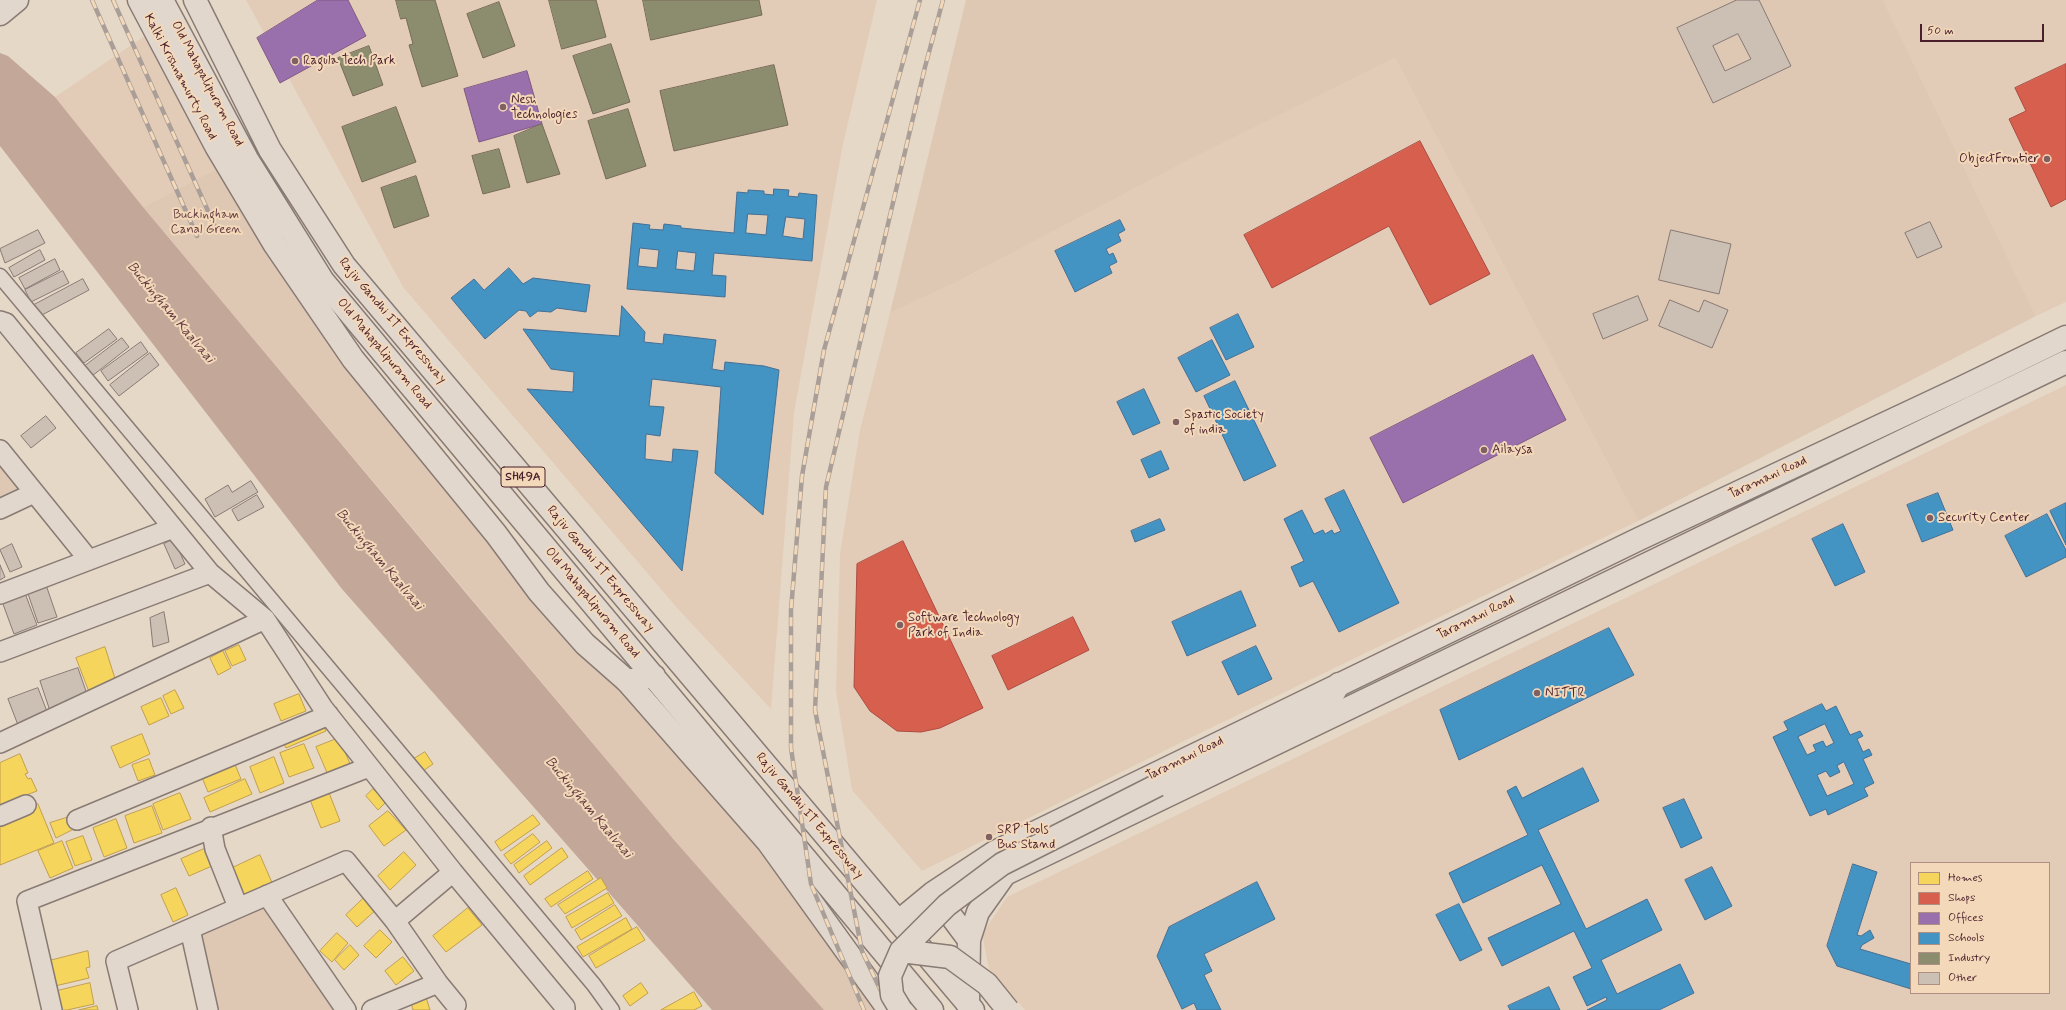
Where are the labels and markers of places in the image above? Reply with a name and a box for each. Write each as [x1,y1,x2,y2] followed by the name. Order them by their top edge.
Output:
[303,53,395,69] place label: Ragula Tech Park
[290,56,300,66] marker: Ragula Tech Park
[511,92,577,123] place label: Nesh Technologies
[498,102,508,112] marker: Nesh Technologies
[1959,151,2039,167] place label: ObjectFrontier
[2042,154,2052,164] marker: ObjectFrontier
[1184,407,1264,438] place label: Spastic Society of india
[1171,417,1181,427] marker: Spastic Society of india
[1492,442,1533,458] place label: Ailaysa
[1479,445,1489,455] marker: Ailaysa
[1938,510,2030,526] place label: Security Center
[1925,513,1935,523] marker: Security Center
[908,610,1020,641] place label: Software Technology Park of India
[895,620,905,630] marker: Software Technology Park of India
[1545,685,1585,701] place label: NITTR
[1532,688,1542,698] marker: NITTR
[997,822,1055,853] place label: SRP Tools Bus Stand
[984,832,994,842] marker: SRP Tools Bus Stand

